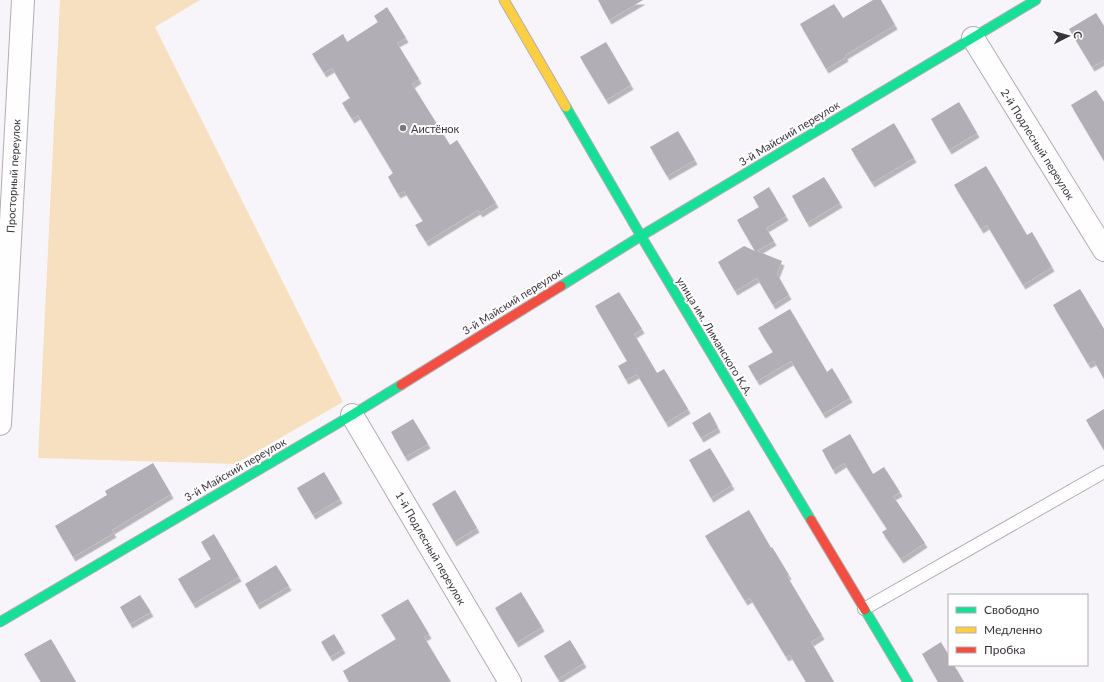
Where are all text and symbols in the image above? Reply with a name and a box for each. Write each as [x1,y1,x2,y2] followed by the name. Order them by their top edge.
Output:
[1048,16,1088,56] north arrow
[1072,31,1085,40] text: С
[998,86,1078,202] street label: 2-й Подлесный переулок
[736,98,842,168] street label: 3-й Майский переулок
[4,118,22,233] street label: Просторный переулок
[411,122,460,135] place label: Аистёнок
[398,123,408,133] marker: Аистёнок
[460,265,565,337] street label: 3-й Майский переулок
[674,274,756,398] street label: улица им. Лиманского К.А.
[182,434,288,503] street label: 3-й Майский переулок
[393,489,469,607] street label: 1-й Подлесный переулок
[948,594,1088,666] legend
[984,602,1040,617] text: Свободно
[984,622,1043,637] text: Медленно
[984,642,1025,657] text: Пробка

